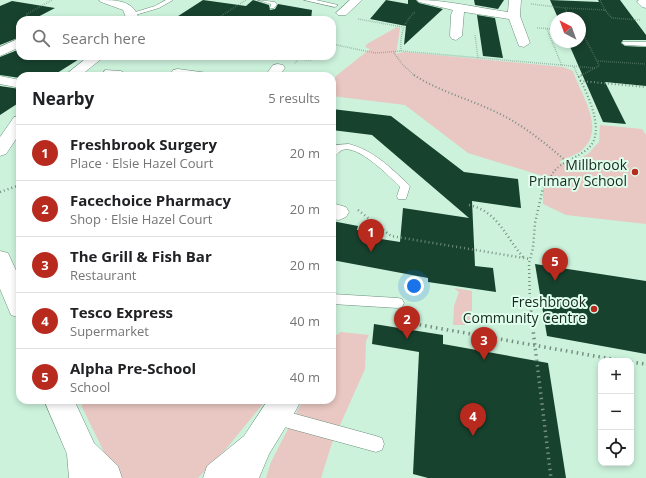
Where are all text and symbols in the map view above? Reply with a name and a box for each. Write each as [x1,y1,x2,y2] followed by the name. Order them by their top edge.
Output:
[550,12,586,48] north arrow
[16,16,336,60] search box
[30,27,52,49] icon: search
[62,28,146,48] text: Search here
[32,87,94,110] text: Nearby
[268,89,320,107] text: 5 results
[70,134,217,154] text: Freshbrook Surgery
[41,144,49,162] text: 1
[290,144,320,162] text: 20 m
[70,154,213,172] text: Place · Elsie Hazel Court
[529,155,628,190] place label: Millbrook Primary School
[630,167,640,177] marker: Millbrook Primary School
[70,190,231,210] text: Facechoice Pharmacy
[41,200,49,218] text: 2
[290,200,320,218] text: 20 m
[70,210,213,228] text: Shop · Elsie Hazel Court
[358,219,384,252] pin: 1
[70,246,212,266] text: The Grill & Fish Bar
[542,248,568,281] pin: 5
[41,256,49,274] text: 3
[290,256,320,274] text: 20 m
[70,266,137,284] text: Restaurant
[404,276,424,296] your location
[463,292,587,327] place label: Freshbrook Community Centre
[70,302,173,322] text: Tesco Express
[589,304,599,314] marker: Freshbrook Community Centre
[394,306,420,339] pin: 2
[41,312,49,330] text: 4
[290,312,320,330] text: 40 m
[70,322,149,340] text: Supermarket
[471,327,497,360] pin: 3
[70,358,196,378] text: Alpha Pre-School
[598,358,634,466] map controls
[598,358,634,394] button: +
[41,368,49,386] text: 5
[290,368,320,386] text: 40 m
[70,378,110,396] text: School
[598,394,634,430] button: −
[460,403,486,436] pin: 4
[598,430,634,466] button: locate

